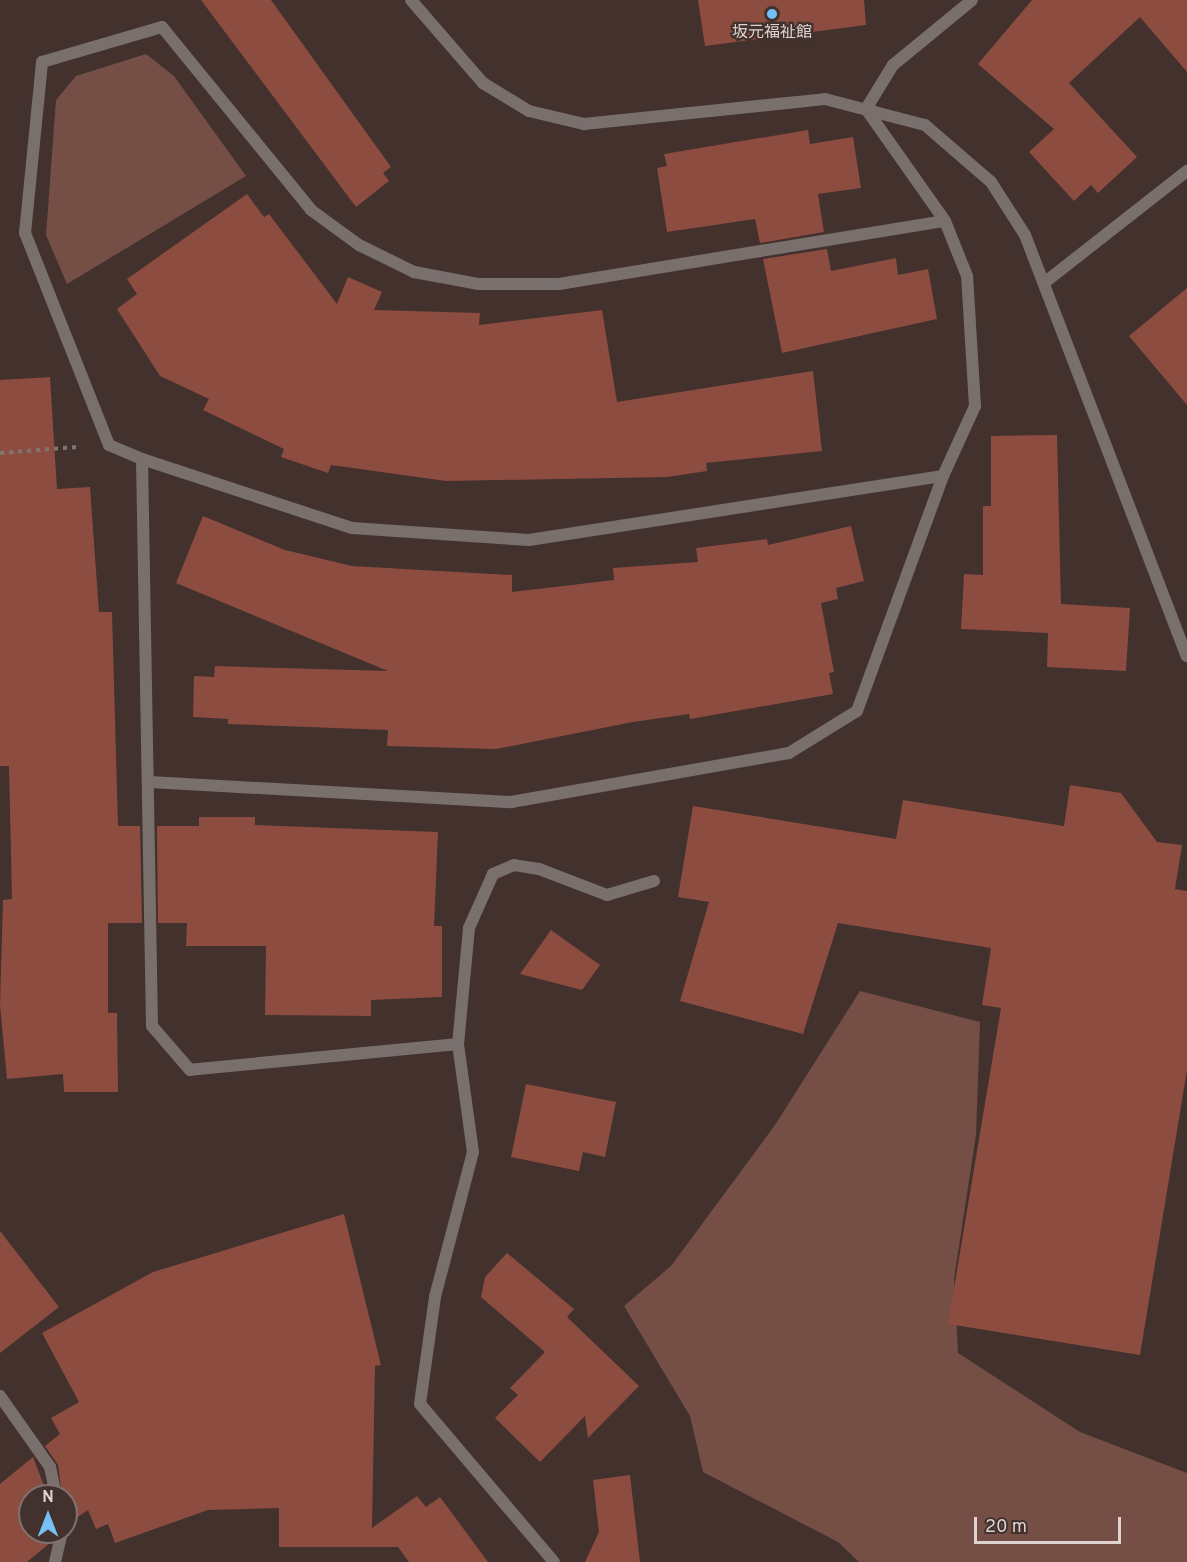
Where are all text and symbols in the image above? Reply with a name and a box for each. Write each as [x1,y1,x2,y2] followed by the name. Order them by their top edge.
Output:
[765,7,779,21] marker: 坂元福祉館
[732,23,812,43] place label: 坂元福祉館
[18,1484,78,1544] north arrow
[42,1488,54,1508] text: N
[977,1505,1124,1543] scale bar
[985,1516,1027,1539] text: 20 m

